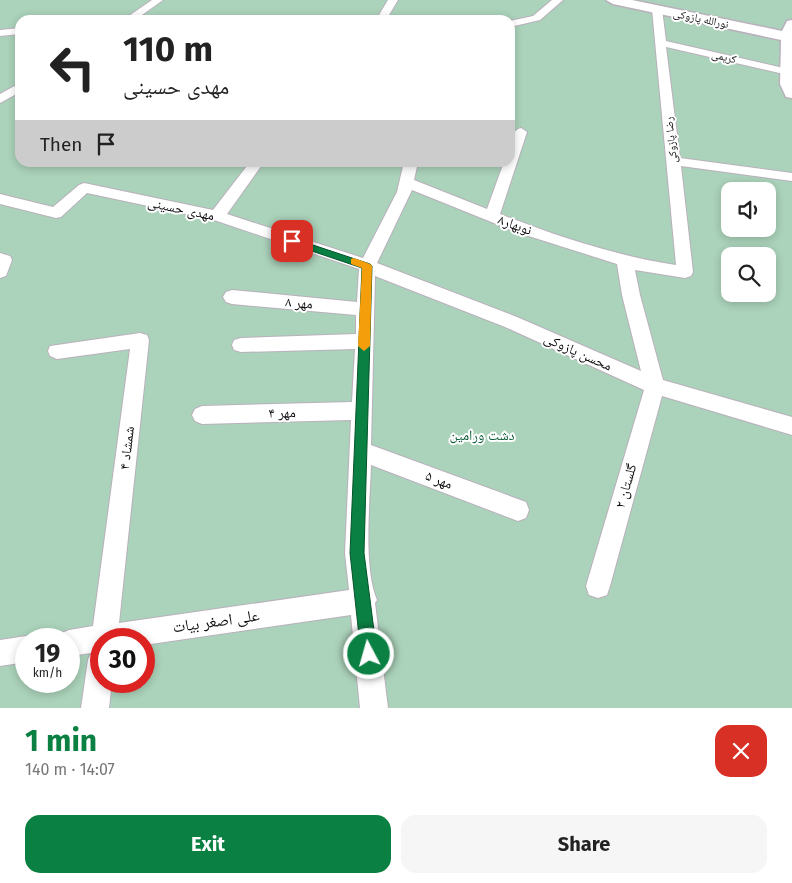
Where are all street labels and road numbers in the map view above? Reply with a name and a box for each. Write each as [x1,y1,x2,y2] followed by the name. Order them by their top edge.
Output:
[672,7,730,31] street label: نورالله پازوکی
[710,48,738,66] street label: کریمی
[662,116,680,164] street label: رضا پازوکی
[146,194,216,224] street label: مهدی حسینی
[496,211,534,239] street label: نوبهار۸
[285,293,313,313] street label: مهر ۸
[541,329,615,375] street label: محسن پازوکی
[268,404,296,422] street label: مهر ۴
[116,425,138,471] street label: شمشاد ۴
[612,462,640,510] street label: گلستان ۲
[423,467,455,493] street label: مهر ۵
[171,606,261,637] street label: علی اصغر بیات

